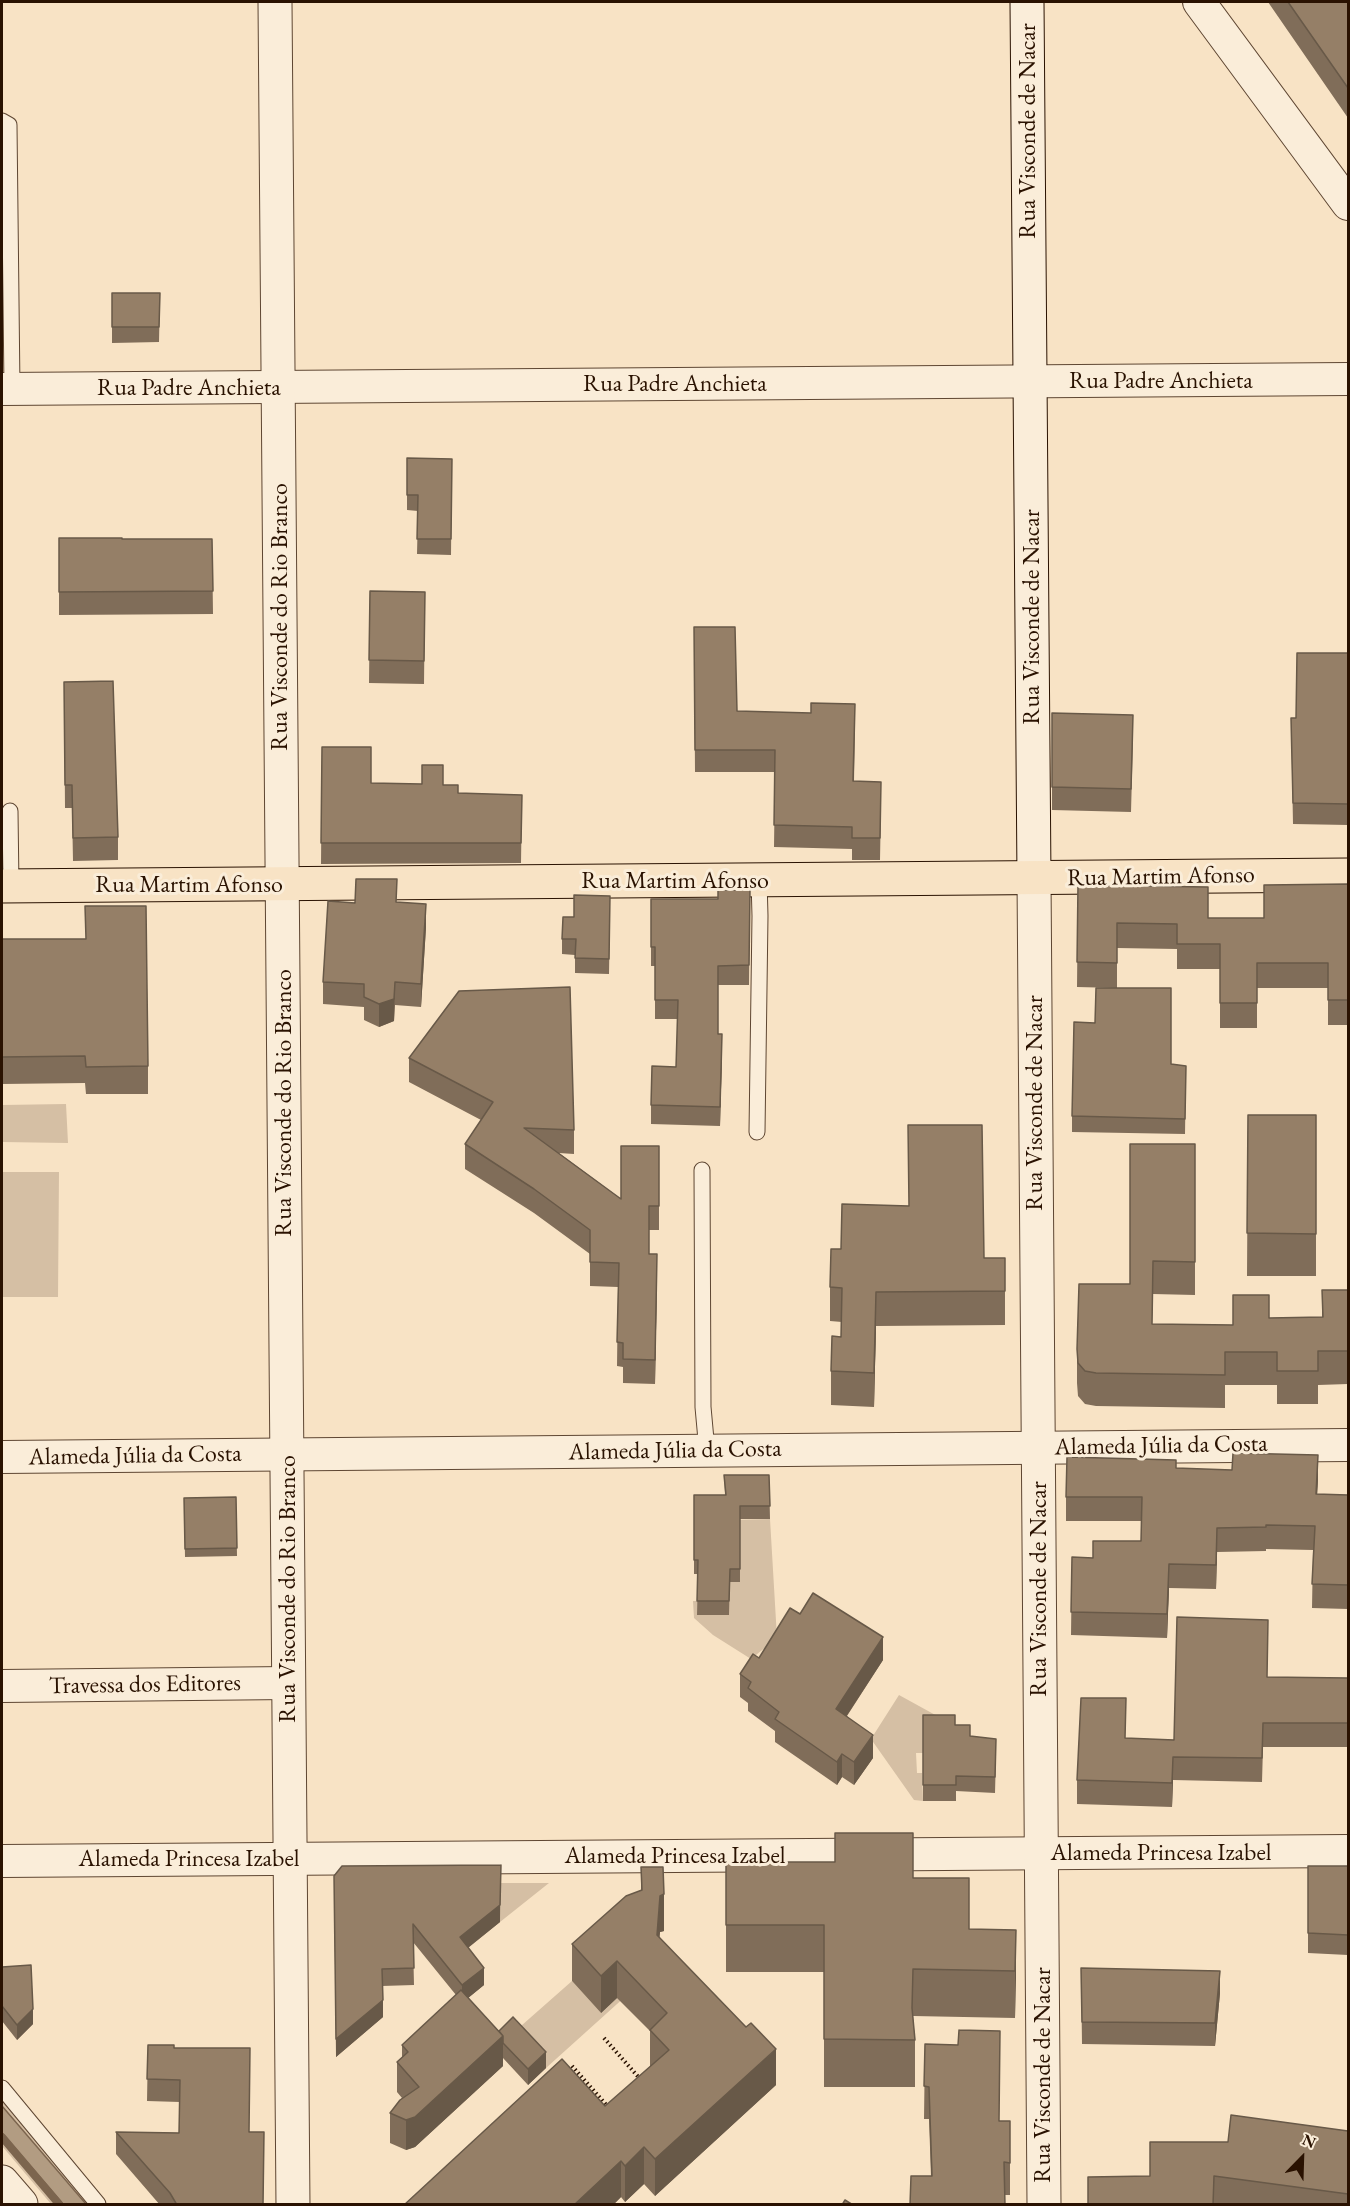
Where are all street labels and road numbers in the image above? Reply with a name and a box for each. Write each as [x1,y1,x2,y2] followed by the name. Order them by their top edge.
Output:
[1014,23,1042,239] street label: Rua Visconde de Nacar
[1069,367,1253,395] street label: Rua Padre Anchieta
[583,370,767,398] street label: Rua Padre Anchieta
[97,374,281,402] street label: Rua Padre Anchieta
[266,483,294,751] street label: Rua Visconde do Rio Branco
[1018,509,1046,725] street label: Rua Visconde de Nacar
[1067,861,1255,893] street label: Rua Martim Afonso
[581,867,769,895] street label: Rua Martim Afonso
[95,871,283,899] street label: Rua Martim Afonso
[270,969,298,1237] street label: Rua Visconde do Rio Branco
[1021,995,1049,1211] street label: Rua Visconde de Nacar
[1054,1430,1268,1462] street label: Alameda Júlia da Costa
[568,1435,782,1467] street label: Alameda Júlia da Costa
[28,1440,242,1472] street label: Alameda Júlia da Costa
[274,1455,302,1723] street label: Rua Visconde do Rio Branco
[1025,1481,1053,1697] street label: Rua Visconde de Nacar
[49,1669,241,1701] street label: Travessa dos Editores
[1050,1839,1272,1867] street label: Alameda Princesa Izabel
[564,1842,786,1870] street label: Alameda Princesa Izabel
[78,1845,300,1873] street label: Alameda Princesa Izabel
[1029,1967,1057,2183] street label: Rua Visconde de Nacar

